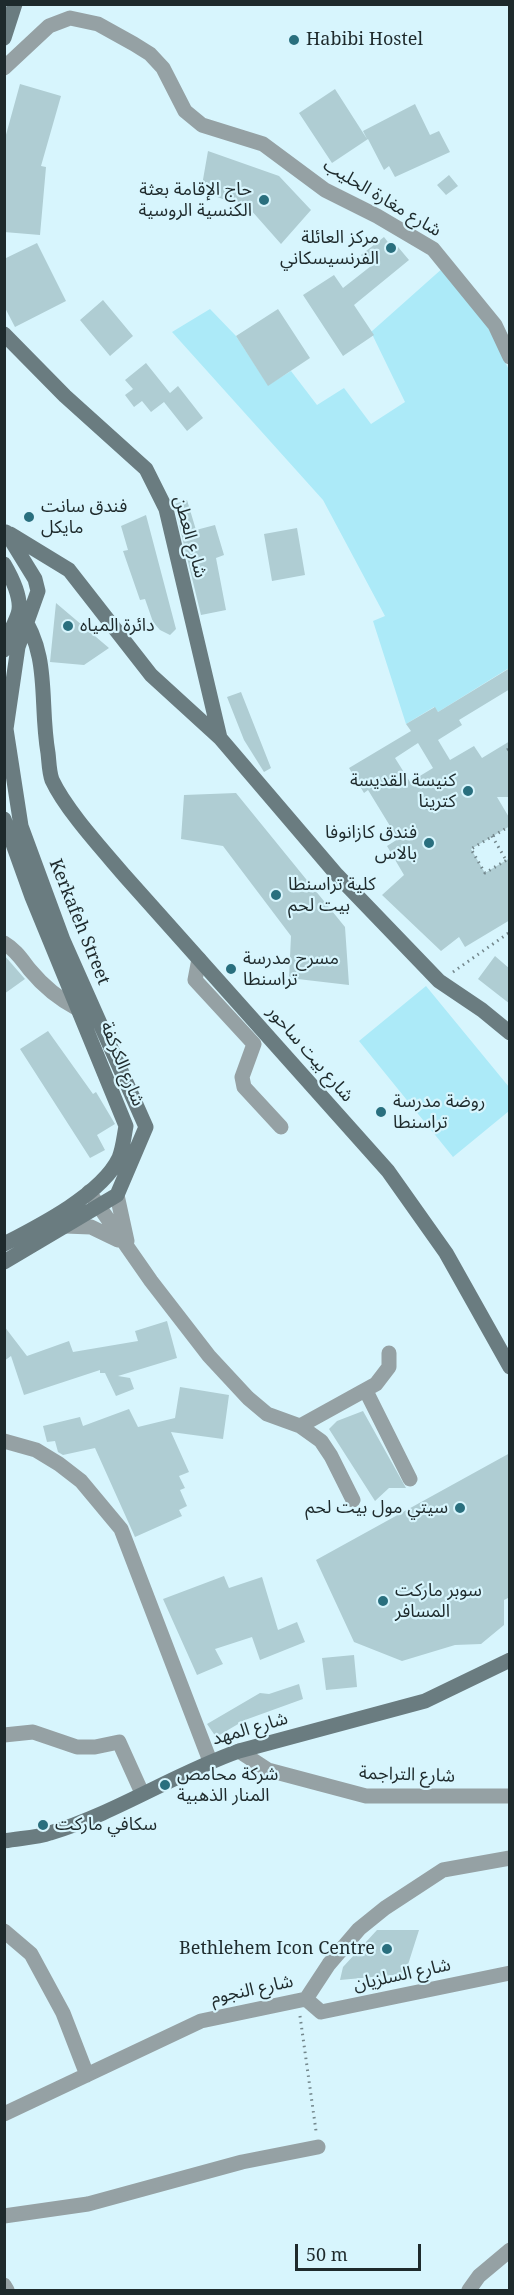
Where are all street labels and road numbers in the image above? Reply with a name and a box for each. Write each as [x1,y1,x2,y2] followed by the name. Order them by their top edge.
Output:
[319,154,445,242] street label: شارع مغارة الحليب
[169,494,211,580] street label: شارع العطن
[44,856,114,988] street label: Kerkafeh Street
[262,1001,358,1107] street label: شارع بيت ساحور
[95,1019,149,1109] street label: شارع الكركفة
[210,1708,290,1750] street label: شارع المهد
[359,1763,455,1787] street label: شارع التراجمة
[351,1954,453,1996] street label: شارع السلزيان
[209,1971,295,2009] street label: شارع النجوم

